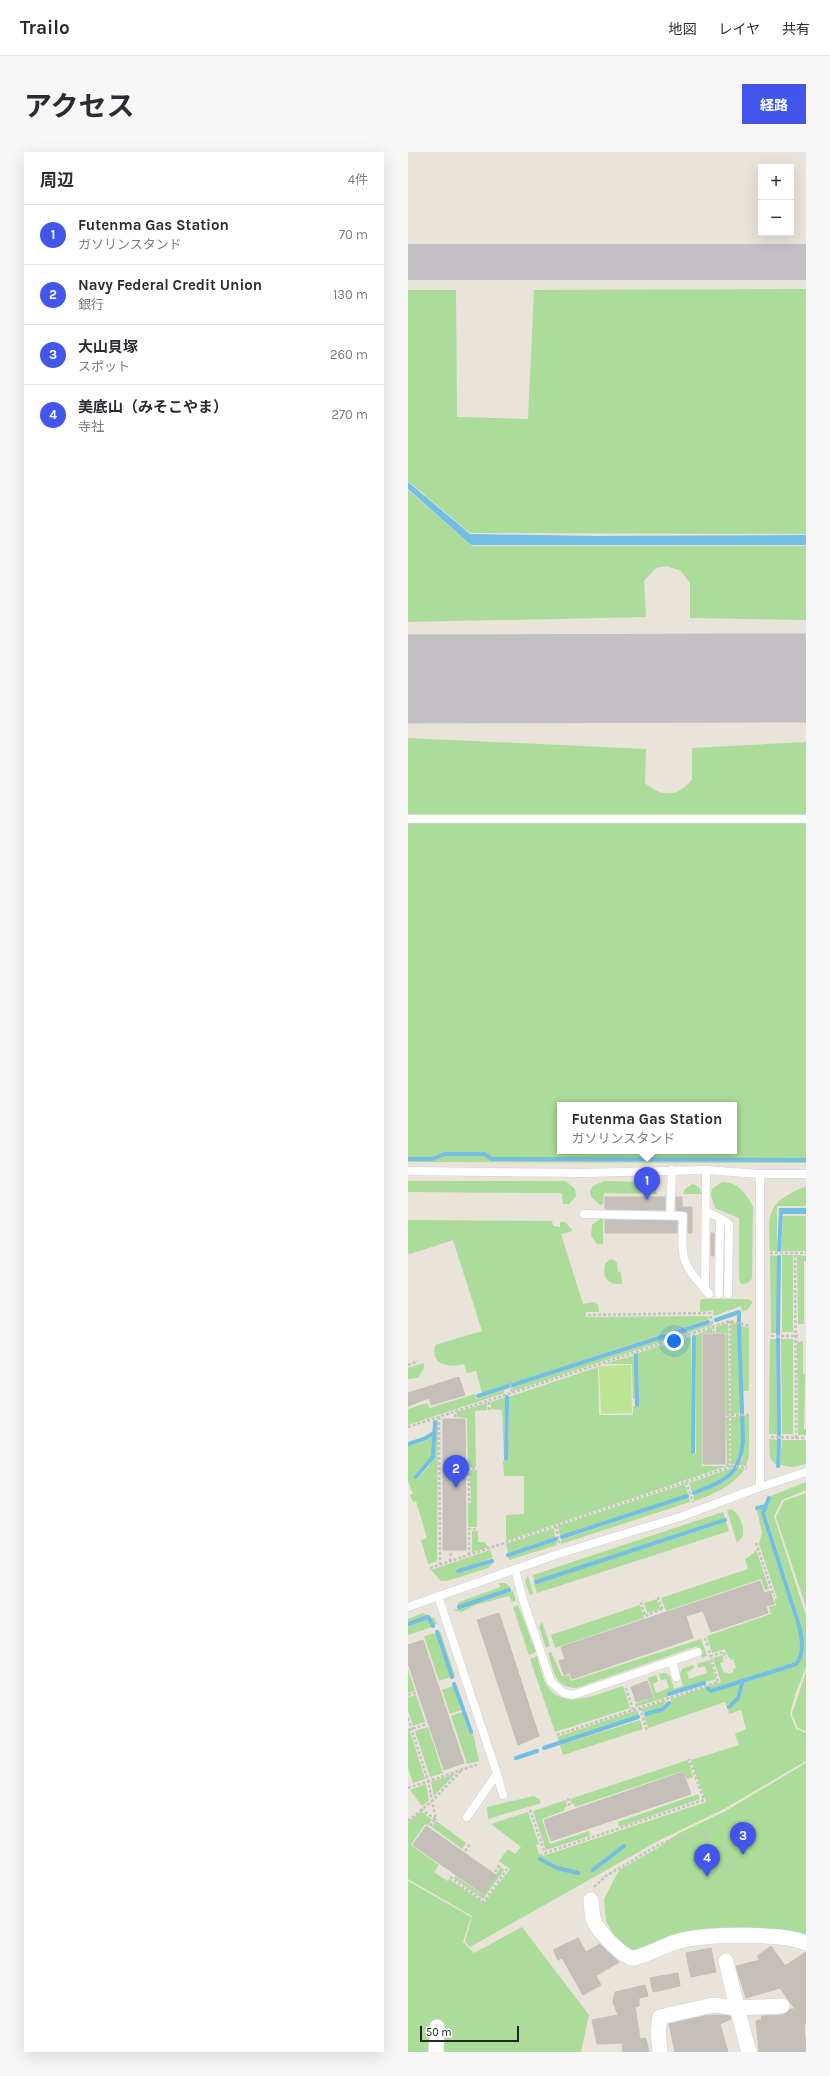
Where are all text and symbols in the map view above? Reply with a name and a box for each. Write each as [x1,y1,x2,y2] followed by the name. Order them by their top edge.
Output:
[20,17,70,39] text: Trailo
[668,21,696,38] text: 地図
[718,21,760,38] text: レイヤ
[782,21,810,38] text: 共有
[742,84,806,124] button: 経路
[24,90,135,123] text: アクセス
[758,164,794,236] map controls
[758,164,794,200] button: +
[40,170,74,190] text: 周辺
[348,172,368,187] text: 4件
[758,200,794,236] button: −
[78,216,229,234] text: Futenma Gas Station
[51,227,55,242] text: 1
[339,227,368,242] text: 70 m
[78,237,182,252] text: ガソリンスタンド
[78,276,262,294] text: Navy Federal Credit Union
[49,287,57,302] text: 2
[333,287,368,302] text: 130 m
[78,297,104,312] text: 銀行
[78,338,138,356] text: 大山貝塚
[49,347,57,362] text: 3
[330,347,368,362] text: 260 m
[78,359,130,374] text: スポット
[78,398,228,416] text: 美底山（みそこやま）
[49,407,57,422] text: 4
[331,407,368,422] text: 270 m
[78,419,104,434] text: 寺社
[557,1102,737,1154] popup
[572,1110,722,1128] text: Futenma Gas Station
[572,1131,675,1146] text: ガソリンスタンド
[634,1167,660,1200] pin: 1
[664,1331,684,1351] your location
[443,1455,469,1488] pin: 2
[730,1822,756,1855] pin: 3
[694,1844,720,1877] pin: 4
[420,2024,519,2043] scale bar
[426,2026,452,2039] text: 50 m

